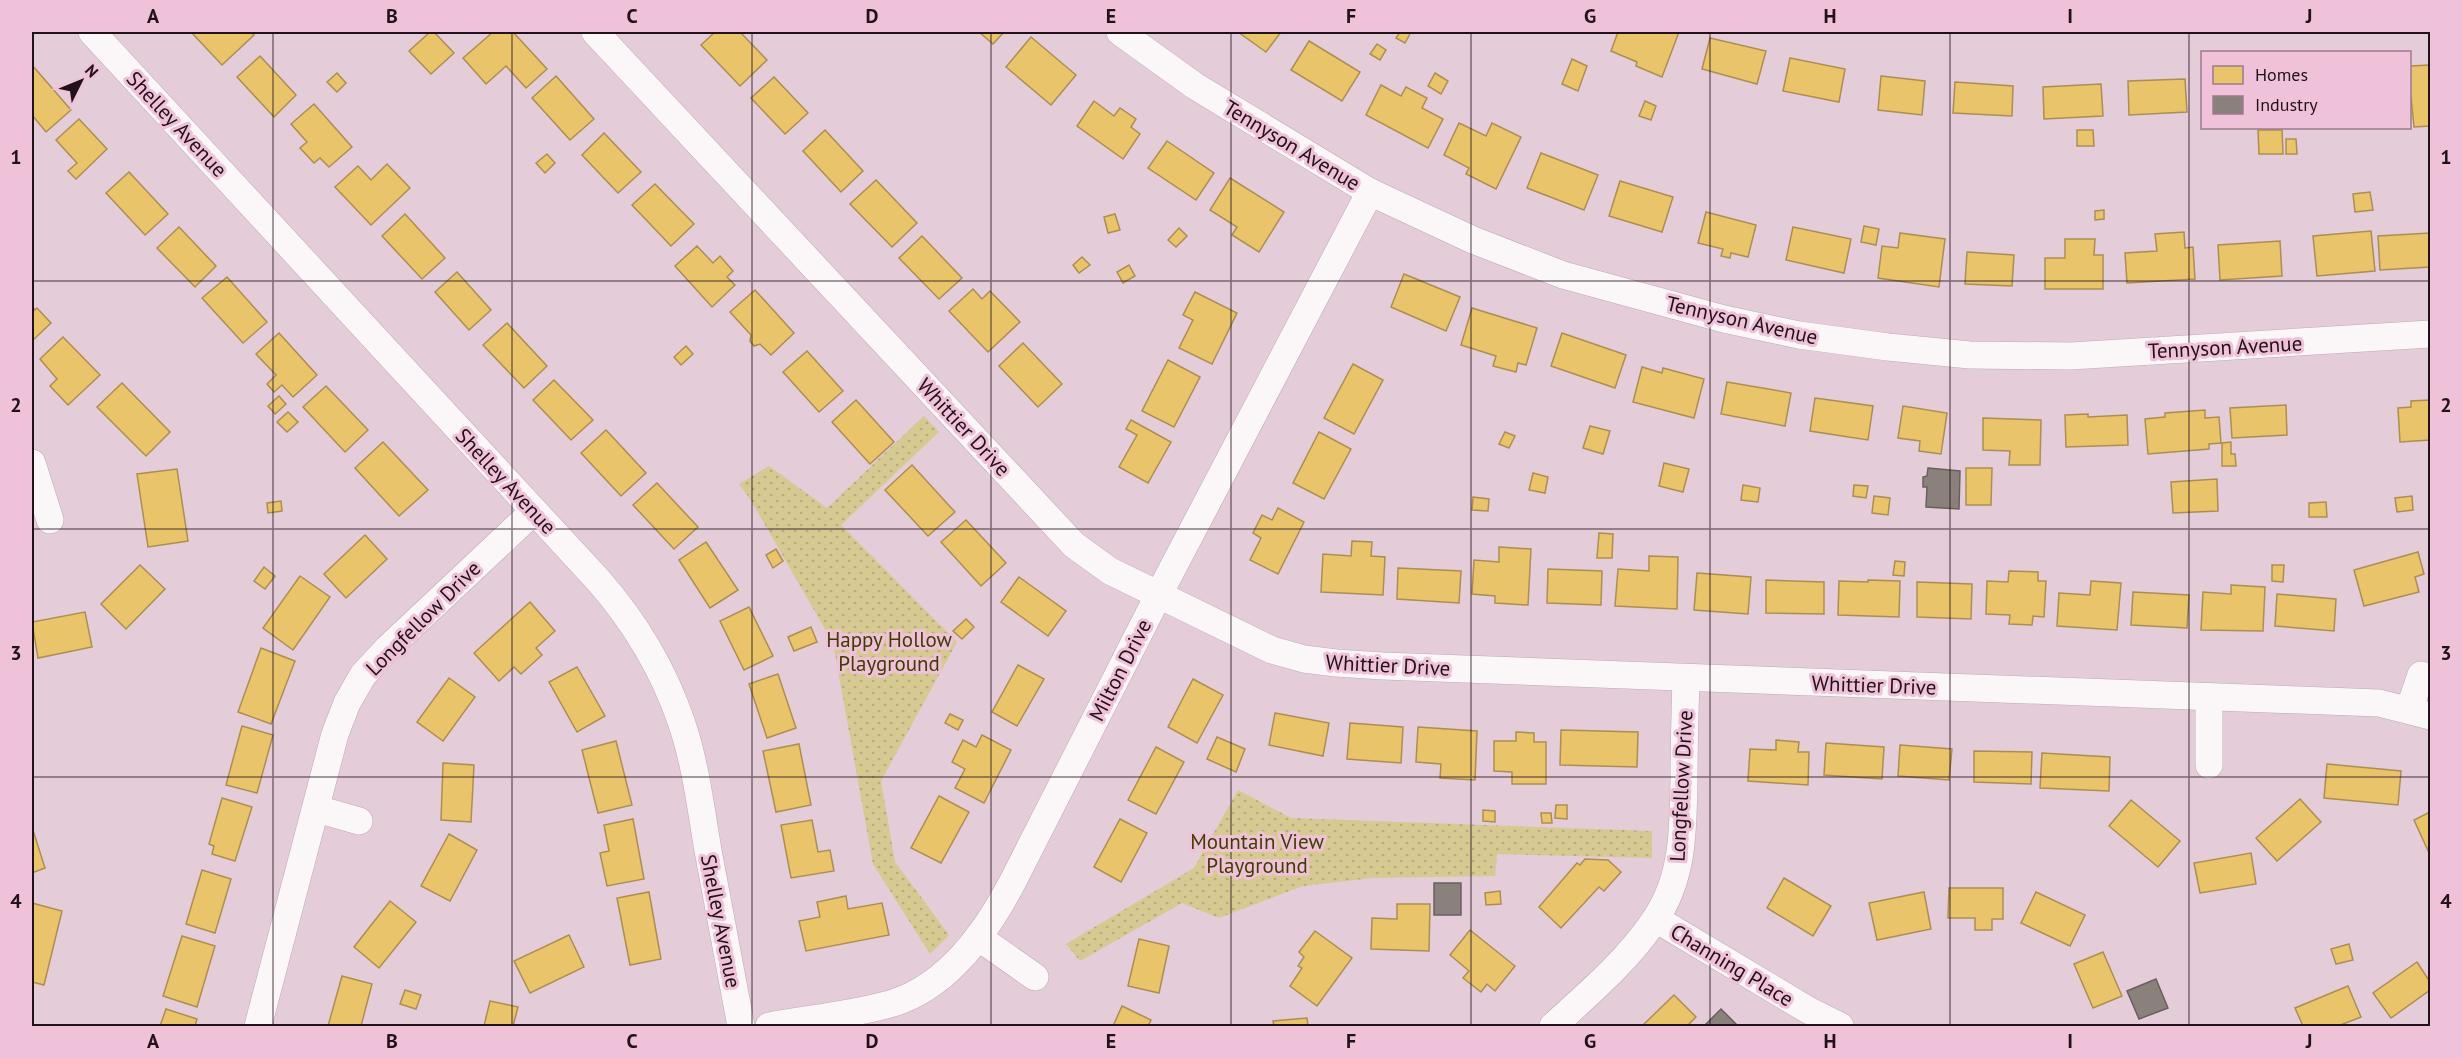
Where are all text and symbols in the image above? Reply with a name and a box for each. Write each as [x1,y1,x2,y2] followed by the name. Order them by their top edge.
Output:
[147,3,160,29] text: A
[386,3,398,29] text: B
[626,3,638,29] text: C
[866,3,879,29] text: D
[1106,3,1116,29] text: E
[1346,3,1356,29] text: F
[1584,3,1596,29] text: G
[1823,3,1837,29] text: H
[2067,3,2073,29] text: I
[2305,3,2312,29] text: J
[51,51,111,111] north arrow
[2201,51,2411,129] legend
[81,60,103,81] text: N
[2255,63,2308,86] text: Homes
[121,65,233,183] street label: Shelley Avenue
[2255,93,2318,116] text: Industry
[1219,94,1365,196] street label: Tennyson Avenue
[10,144,22,170] text: 1
[2440,144,2452,170] text: 1
[1664,289,1820,351] street label: Tennyson Avenue
[2147,329,2303,365] street label: Tennyson Avenue
[912,372,1016,482] street label: Whittier Drive
[10,392,22,418] text: 2
[2440,392,2452,418] text: 2
[450,422,562,540] street label: Shelley Avenue
[360,555,486,681] street label: Longfellow Drive
[1083,615,1157,725] street label: Milton Drive
[826,626,952,677] park label: Happy Hollow Playground
[10,640,22,666] text: 3
[2440,640,2452,666] text: 3
[1325,648,1451,682] street label: Whittier Drive
[1811,669,1937,701] street label: Whittier Drive
[1664,710,1698,862] street label: Longfellow Drive
[1190,828,1324,879] park label: Mountain View Playground
[695,852,747,990] street label: Shelley Avenue
[10,888,22,914] text: 4
[2440,888,2452,914] text: 4
[1666,918,1798,1012] street label: Channing Place
[147,1028,160,1054] text: A
[386,1028,398,1054] text: B
[626,1028,638,1054] text: C
[866,1028,879,1054] text: D
[1106,1028,1116,1054] text: E
[1346,1028,1356,1054] text: F
[1584,1028,1596,1054] text: G
[1823,1028,1837,1054] text: H
[2067,1028,2073,1054] text: I
[2305,1028,2312,1054] text: J

